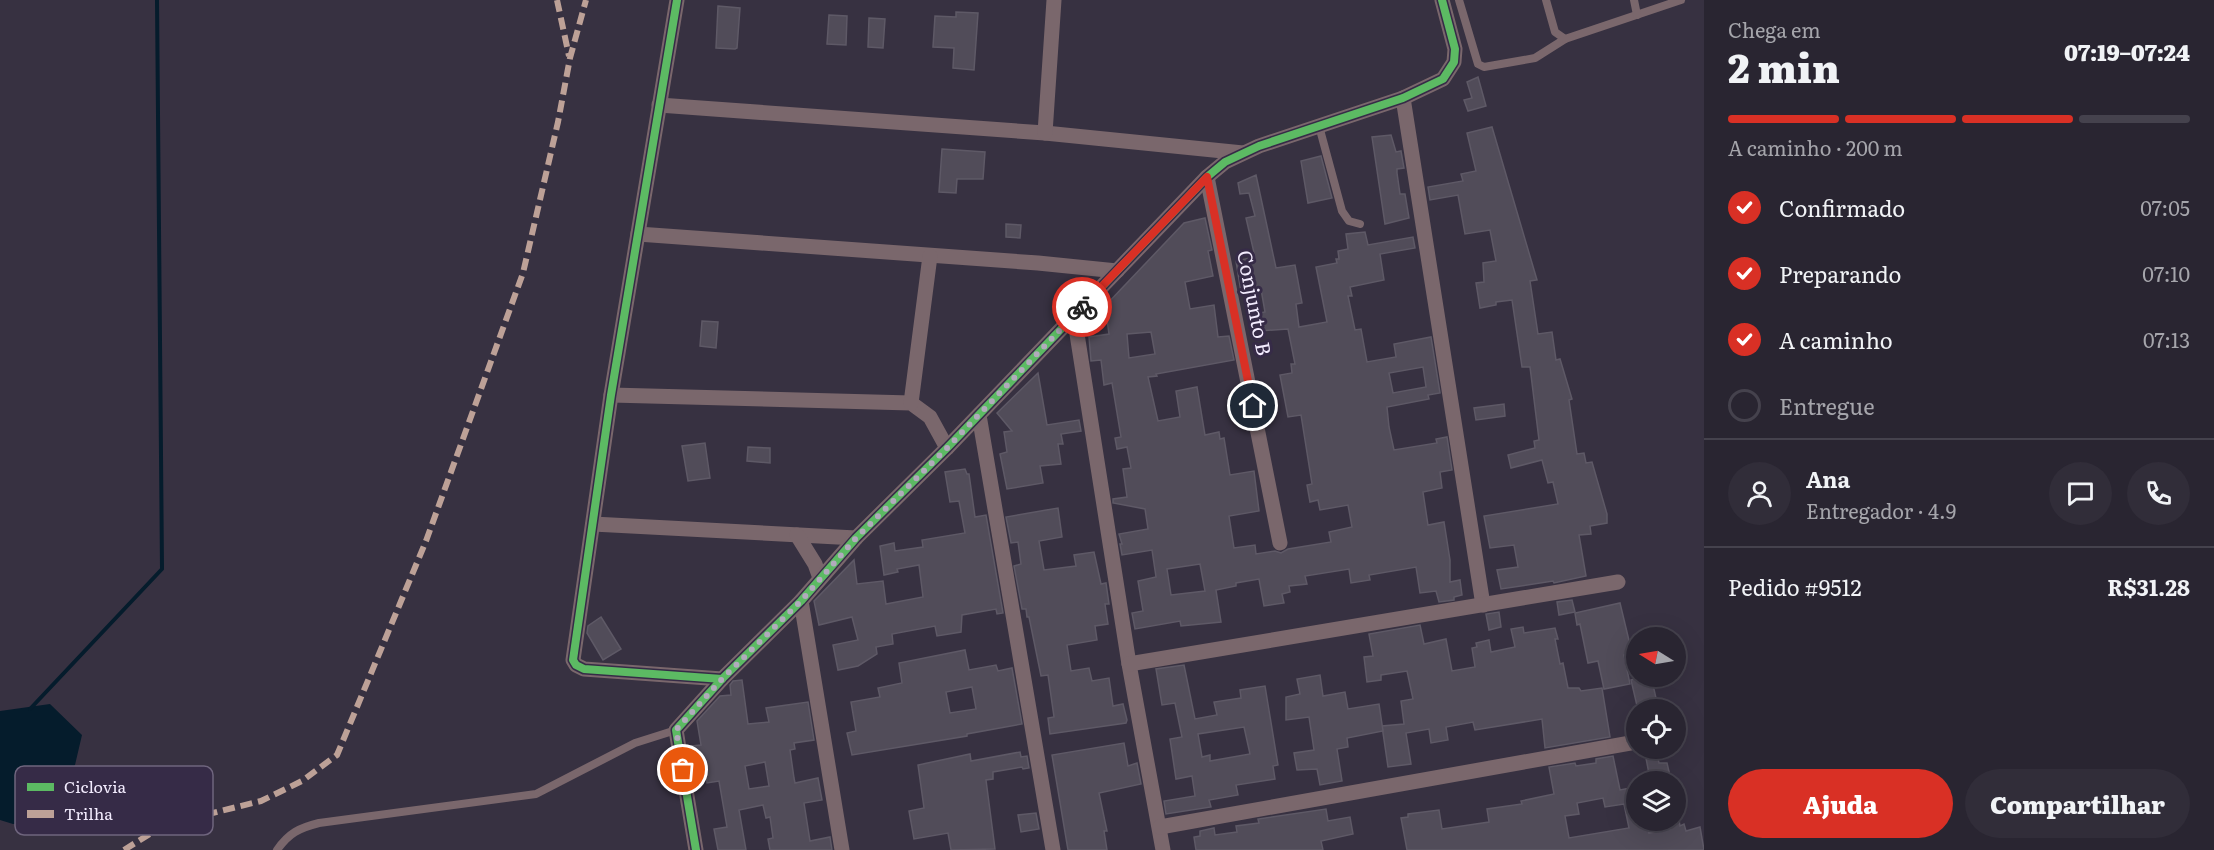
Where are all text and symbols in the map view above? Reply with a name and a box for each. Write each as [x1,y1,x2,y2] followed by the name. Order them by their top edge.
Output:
[1728,14,1821,44] text: Chega em
[2064,35,2190,68] text: 07:19–07:24
[1728,37,1840,95] text: 2 min
[1728,132,1903,162] text: A caminho · 200 m
[1728,191,1761,224] icon: check
[1779,191,1905,224] text: Confirmado
[2140,192,2190,222] text: 07:05
[1231,247,1281,358] street label: Conjunto B
[1728,257,1761,290] icon: check
[1779,257,1901,290] text: Preparando
[2142,258,2190,288] text: 07:10
[1052,277,1112,337] courier
[1066,291,1099,324] icon: bike
[1728,323,1761,356] icon: check
[1779,323,1893,356] text: A caminho
[2143,324,2190,354] text: 07:13
[1227,380,1278,431] pin
[1236,389,1269,422] icon: home
[1779,389,1875,422] text: Entregue
[1728,462,1791,525] button: person
[1806,462,1850,495] text: Ana
[2049,462,2112,525] button: chat
[2127,462,2190,525] button: phone
[1806,495,1956,525] text: Entregador · 4.9
[1728,570,1862,603] text: Pedido #9512
[2107,570,2190,603] text: R$31.28
[1626,627,1686,687] north arrow
[1626,627,1686,831] map controls
[1626,699,1686,759] button: locate
[657,744,708,795] pin
[666,753,699,786] icon: bag
[15,766,213,835] legend
[1728,769,1953,838] button: Ajuda
[1965,769,2190,838] button: Compartilhar
[1626,771,1686,831] button: layers
[64,774,127,798] text: Ciclovia
[64,801,113,825] text: Trilha

